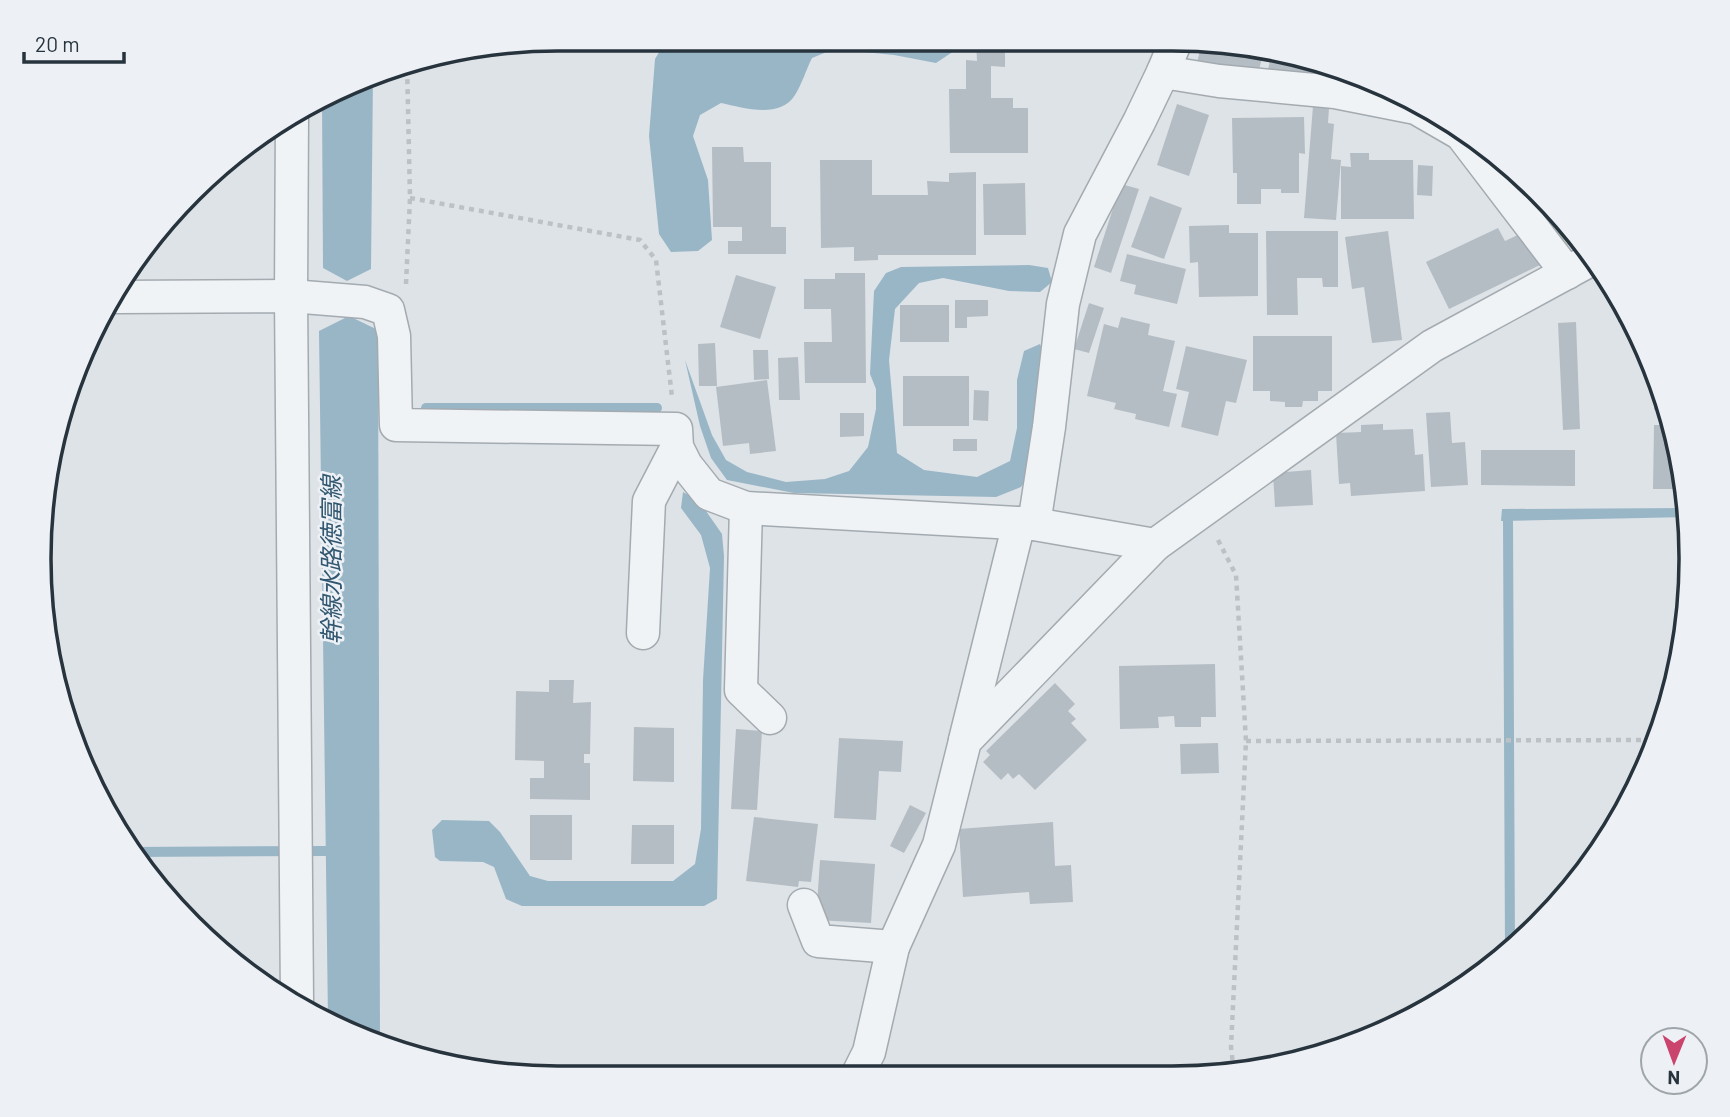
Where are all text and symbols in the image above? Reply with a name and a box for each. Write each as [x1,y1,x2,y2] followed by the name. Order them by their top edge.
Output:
[24,21,124,65] scale bar
[35,31,80,56] text: 20 m
[316,473,345,644] water label: 幹線水路徳富線
[1639,1026,1709,1096] north arrow
[1667,1067,1680,1090] text: N

